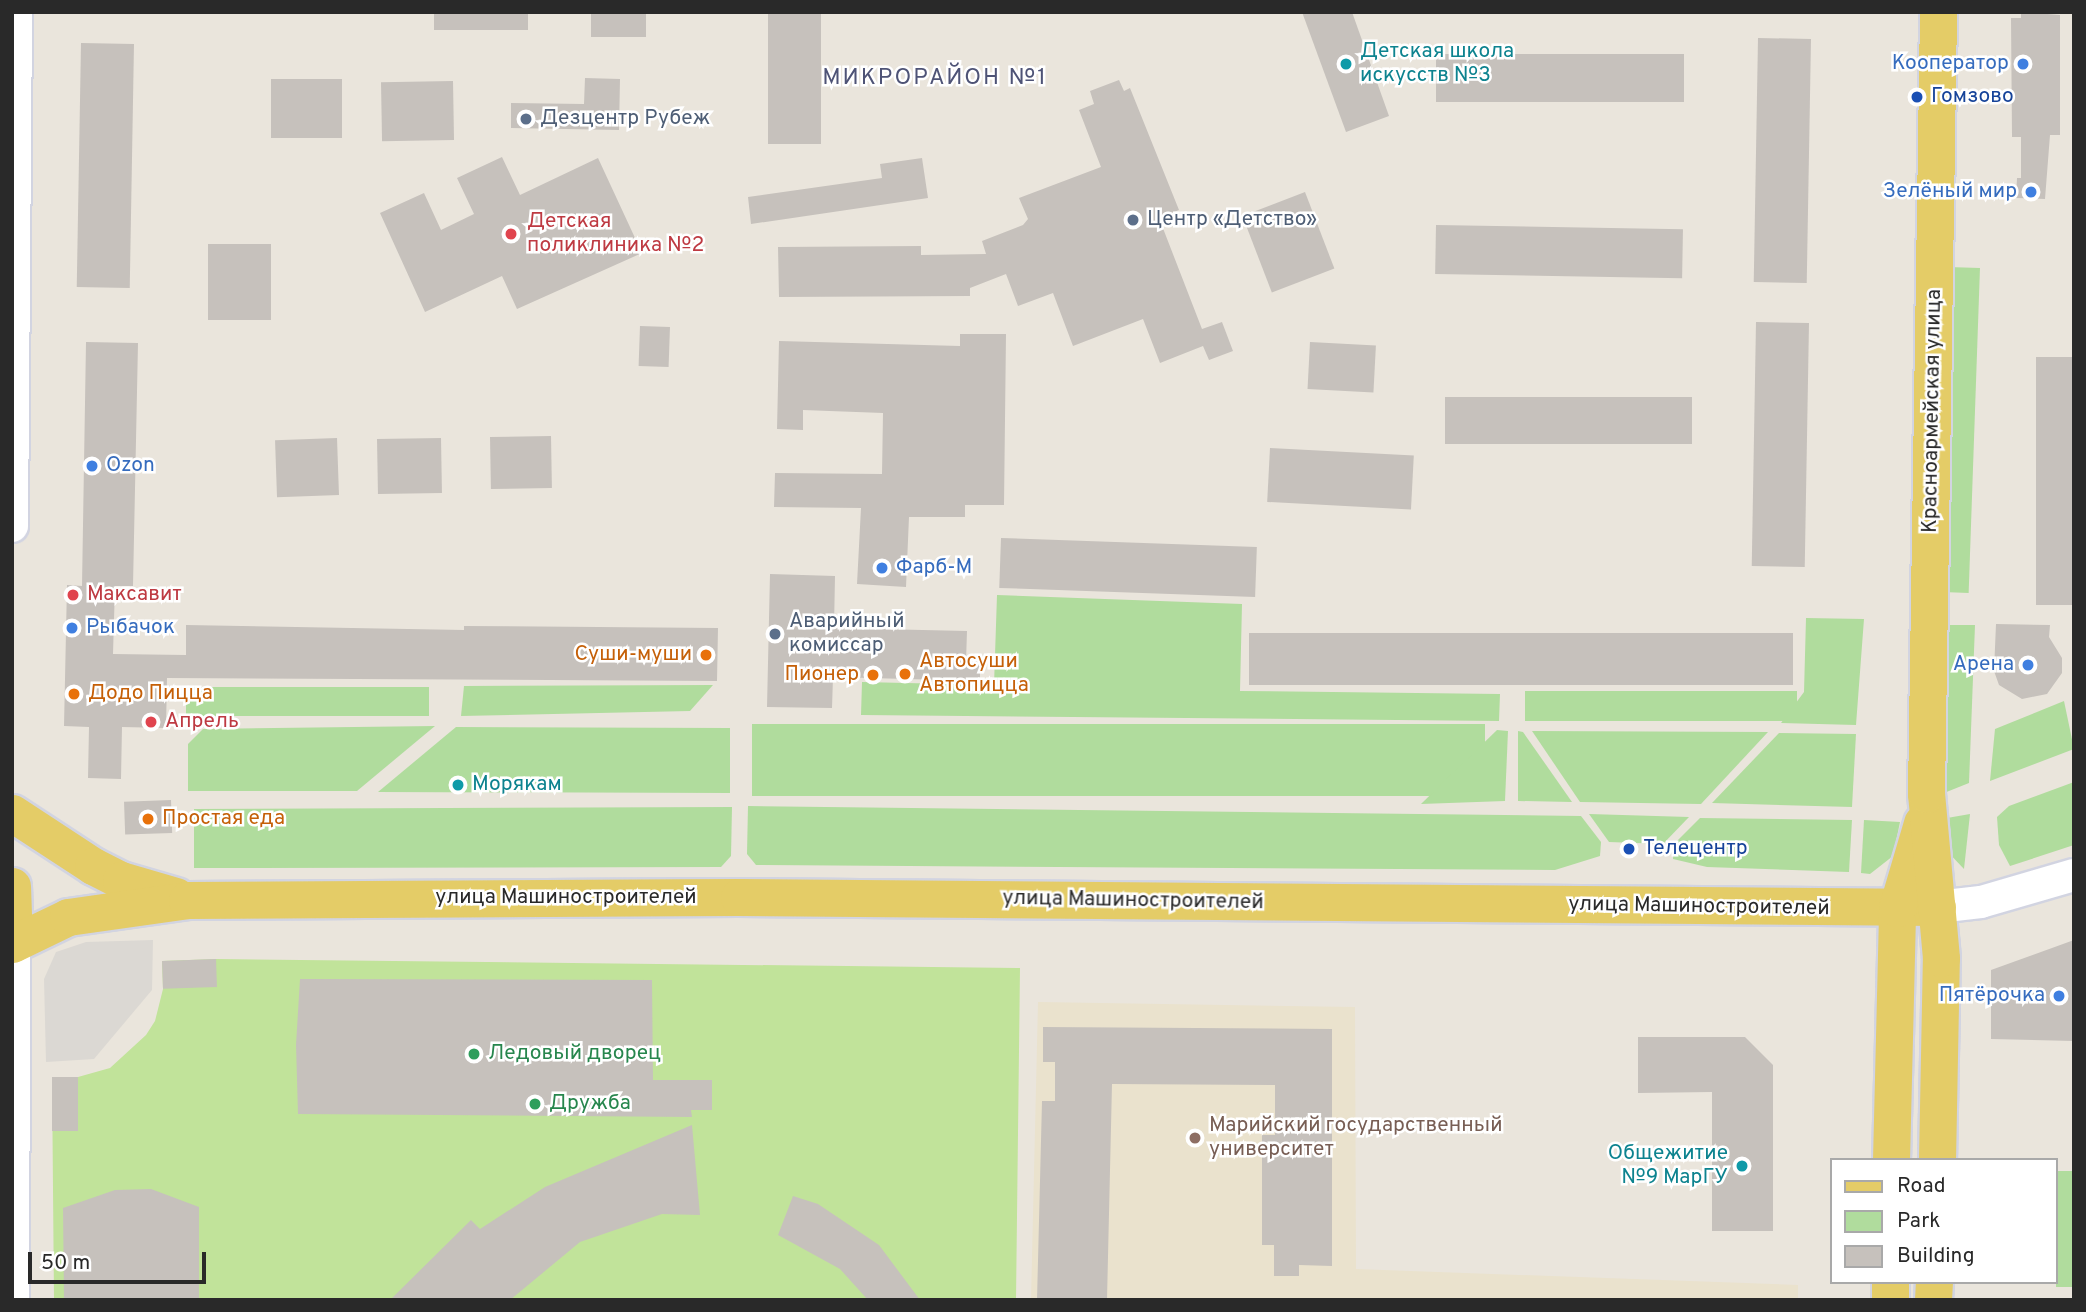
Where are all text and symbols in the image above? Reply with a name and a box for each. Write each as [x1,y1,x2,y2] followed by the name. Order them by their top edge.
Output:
[1360,39,1514,89] place label: Детская школа искусств №3
[1892,51,2009,77] place label: Кооператор
[1338,56,1354,72] marker: Детская школа искусств №3
[2015,56,2031,72] marker: Кооператор
[824,65,1046,93] district label: МИКРОРАЙОН №1
[1931,84,2014,110] place label: Гомзово
[1909,89,1925,105] marker: Гомзово
[540,106,710,132] place label: Дезцентр Рубеж
[518,111,534,127] marker: Дезцентр Рубеж
[1883,179,2017,205] place label: Зелёный мир
[2023,184,2039,200] marker: Зелёный мир
[1147,207,1317,233] place label: Центр «Детство»
[527,209,704,259] place label: Детская поликлиника №2
[1125,212,1141,228] marker: Центр «Детство»
[501,224,521,244] marker: Детская поликлиника №2
[1918,289,1948,533] street label: Красноармейская улица
[106,453,155,479] place label: Ozon
[84,458,100,474] marker: Ozon
[896,555,972,581] place label: Фарб-М
[874,560,890,576] marker: Фарб-М
[87,582,182,608] place label: Максавит
[65,587,81,603] marker: Максавит
[789,609,904,659] place label: Аварийный комиссар
[86,615,175,641] place label: Рыбачок
[64,620,80,636] marker: Рыбачок
[767,626,783,642] marker: Аварийный комиссар
[575,642,692,668] place label: Суши-муши
[698,647,714,663] marker: Суши-муши
[919,649,1029,699] place label: Автосуши Автопицца
[1953,652,2014,678] place label: Арена
[2020,657,2036,673] marker: Арена
[785,662,859,688] place label: Пионер
[897,666,913,682] marker: Автосуши Автопицца
[865,667,881,683] marker: Пионер
[88,681,213,707] place label: Додо Пицца
[66,686,82,702] marker: Додо Пицца
[165,709,239,735] place label: Апрель
[143,714,159,730] marker: Апрель
[472,772,562,798] place label: Морякам
[450,777,466,793] marker: Морякам
[162,806,285,832] place label: Простая еда
[140,811,156,827] marker: Простая еда
[1643,836,1748,862] place label: Телецентр
[1621,841,1637,857] marker: Телецентр
[435,885,697,911] street label: улица Машиностроителей
[1002,886,1264,916] street label: улица Машиностроителей
[1568,892,1830,922] street label: улица Машиностроителей
[1939,983,2045,1009] place label: Пятёрочка
[2051,988,2067,1004] marker: Пятёрочка
[488,1041,661,1067] place label: Ледовый дворец
[466,1046,482,1062] marker: Ледовый дворец
[549,1091,631,1117] place label: Дружба
[527,1096,543,1112] marker: Дружба
[1209,1113,1503,1163] place label: Марийский государственный университет
[1187,1130,1203,1146] marker: Марийский государственный университет
[1608,1141,1728,1191] place label: Общежитие №9 МарГУ
[1734,1158,1750,1174] marker: Общежитие №9 МарГУ
[1830,1158,2058,1284] legend
[1897,1173,1946,1200] text: Road
[1897,1208,1940,1235] text: Park
[32,1238,210,1282] scale bar
[1897,1243,1975,1270] text: Building
[41,1250,90,1277] text: 50 m

